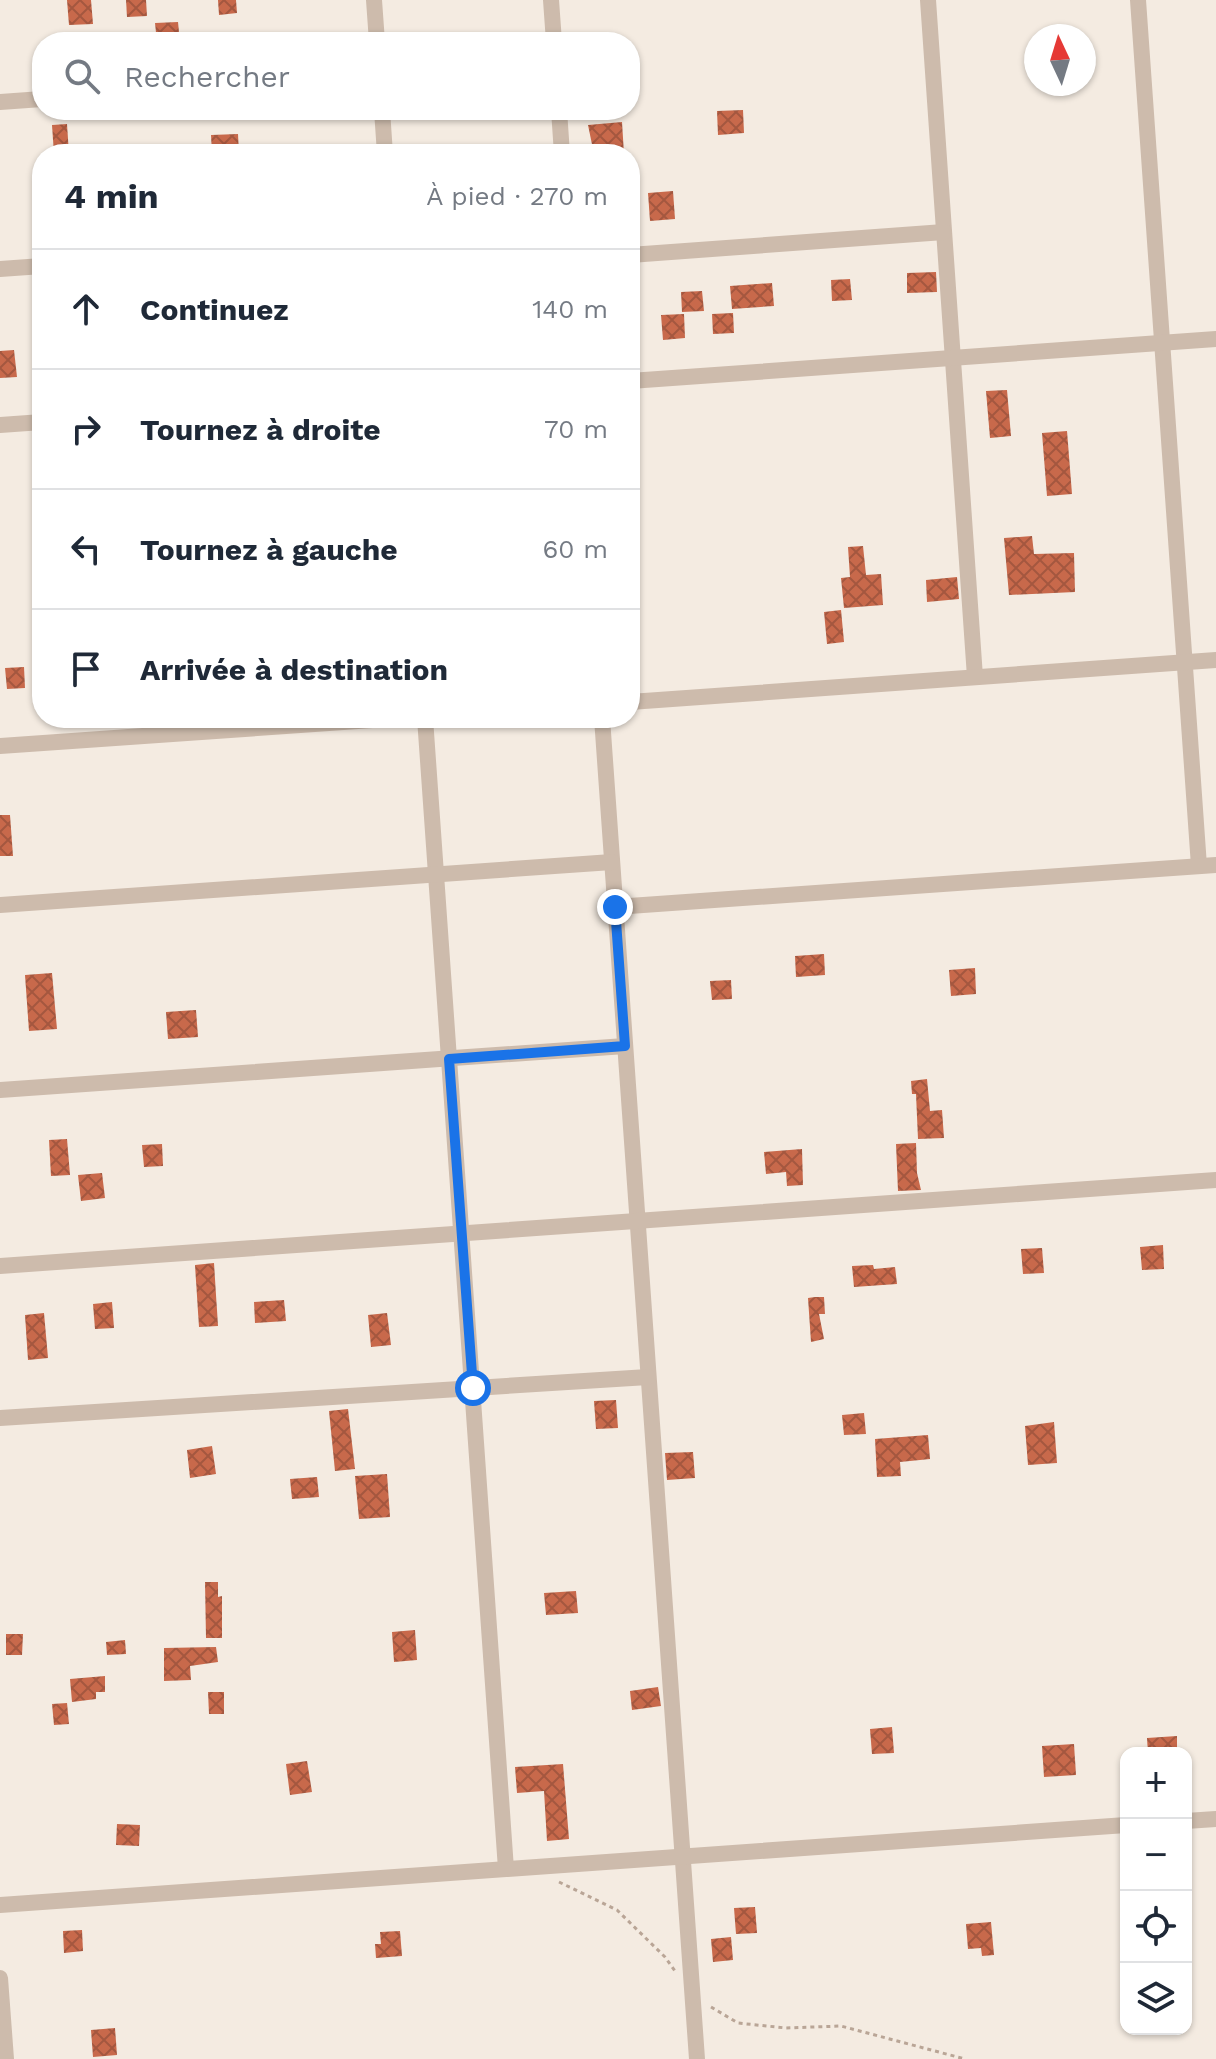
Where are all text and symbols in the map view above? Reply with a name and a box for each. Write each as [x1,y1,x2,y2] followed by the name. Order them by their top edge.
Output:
[1024,24,1096,96] north arrow
[32,32,640,120] search box
[60,54,104,98] icon: search
[124,59,290,94] text: Rechercher
[64,176,159,216] text: 4 min
[426,181,608,211] text: À pied · 270 m
[64,287,108,331] icon: ahead
[140,292,289,327] text: Continuez
[532,294,608,324] text: 140 m
[64,407,108,451] icon: right
[140,412,381,447] text: Tournez à droite
[544,414,608,444] text: 70 m
[64,527,108,571] icon: left
[140,532,398,567] text: Tournez à gauche
[542,534,608,564] text: 60 m
[64,647,108,691] icon: arrive
[140,652,448,687] text: Arrivée à destination
[597,889,633,925] route end
[455,1370,491,1406] route start
[1120,1747,1192,2035] map controls
[1120,1747,1192,1819] button: +
[1120,1819,1192,1891] button: −
[1120,1891,1192,1963] button: locate
[1120,1963,1192,2035] button: layers

